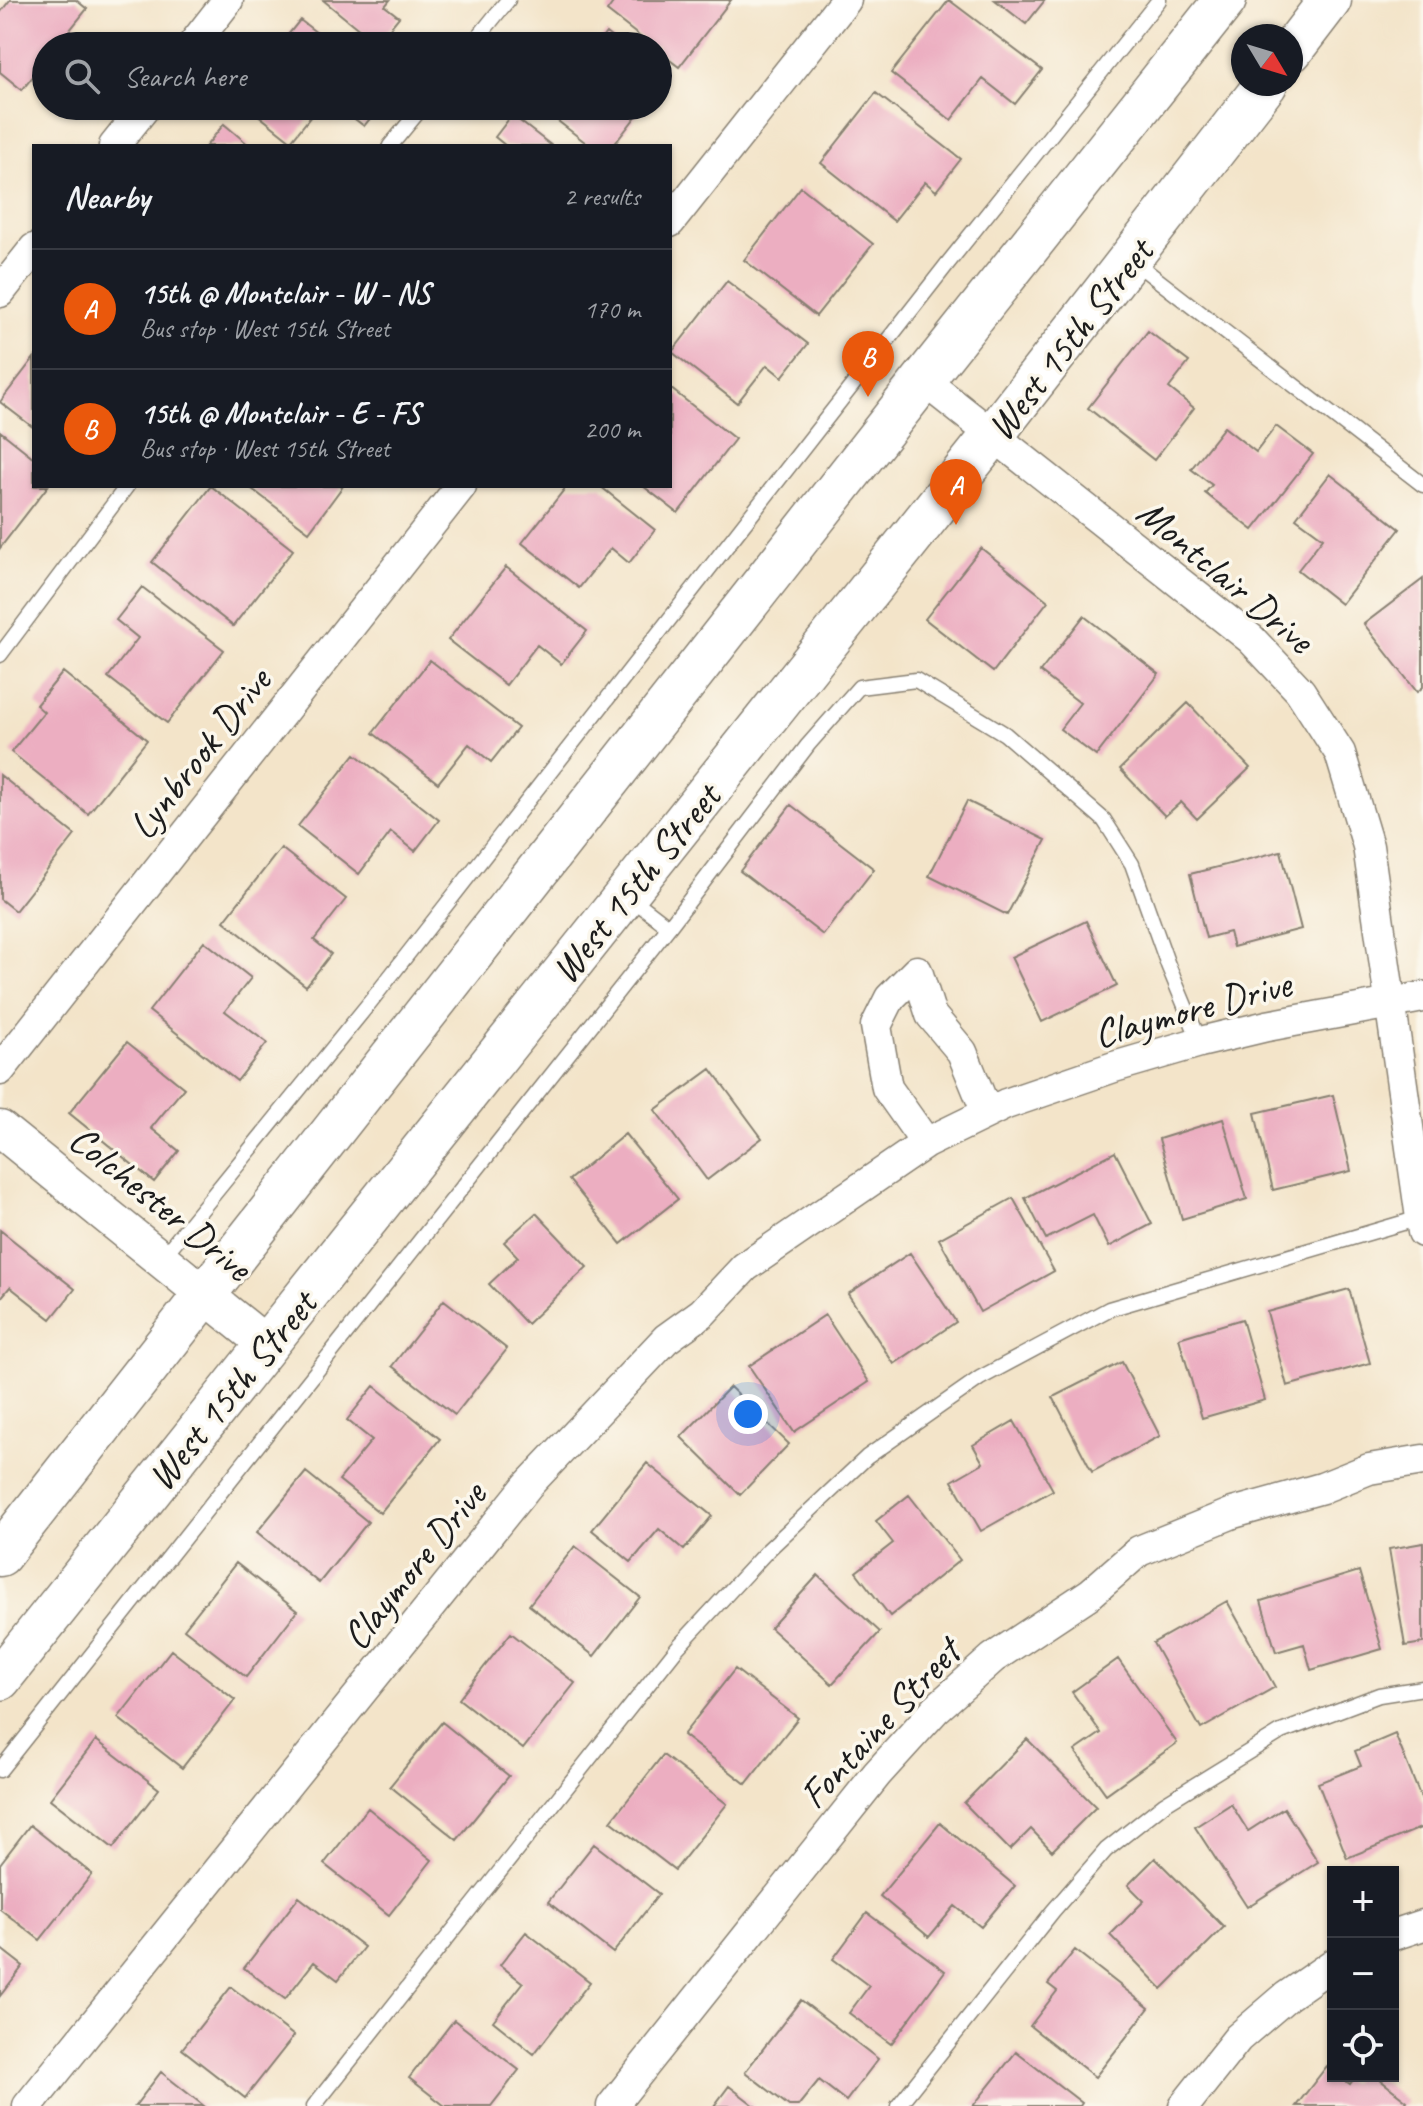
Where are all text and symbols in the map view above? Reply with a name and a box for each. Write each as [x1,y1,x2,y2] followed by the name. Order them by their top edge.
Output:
[1231,24,1303,96] north arrow
[32,32,672,120] search box
[60,54,104,98] icon: search
[124,57,246,95] text: Search here
[64,175,150,218] text: Nearby
[564,180,640,213] text: 2 results
[976,226,1166,450] street label: West 15th Street
[140,274,430,312] text: 15th @ Montclair - W - NS
[83,293,97,326] text: A
[584,293,640,326] text: 170 m
[140,312,390,345] text: Bus stop · West 15th Street
[842,331,894,397] pin: B
[140,394,420,432] text: 15th @ Montclair - E - FS
[83,413,97,446] text: B
[584,413,640,446] text: 200 m
[140,432,390,465] text: Bus stop · West 15th Street
[930,459,982,525] pin: A
[1127,487,1326,666] street label: Montclair Drive
[117,656,284,849] street label: Lynbrook Drive
[540,771,734,993] street label: West 15th Street
[1088,958,1299,1059] street label: Claymore Drive
[59,1114,264,1294] street label: Colchester Drive
[136,1278,330,1500] street label: West 15th Street
[728,1394,768,1434] your location
[331,1469,499,1660] street label: Claymore Drive
[788,1624,975,1819] street label: Fontaine Street
[1327,1866,1399,2082] map controls
[1327,1866,1399,1938] button: +
[1327,1938,1399,2010] button: −
[1327,2010,1399,2082] button: locate

